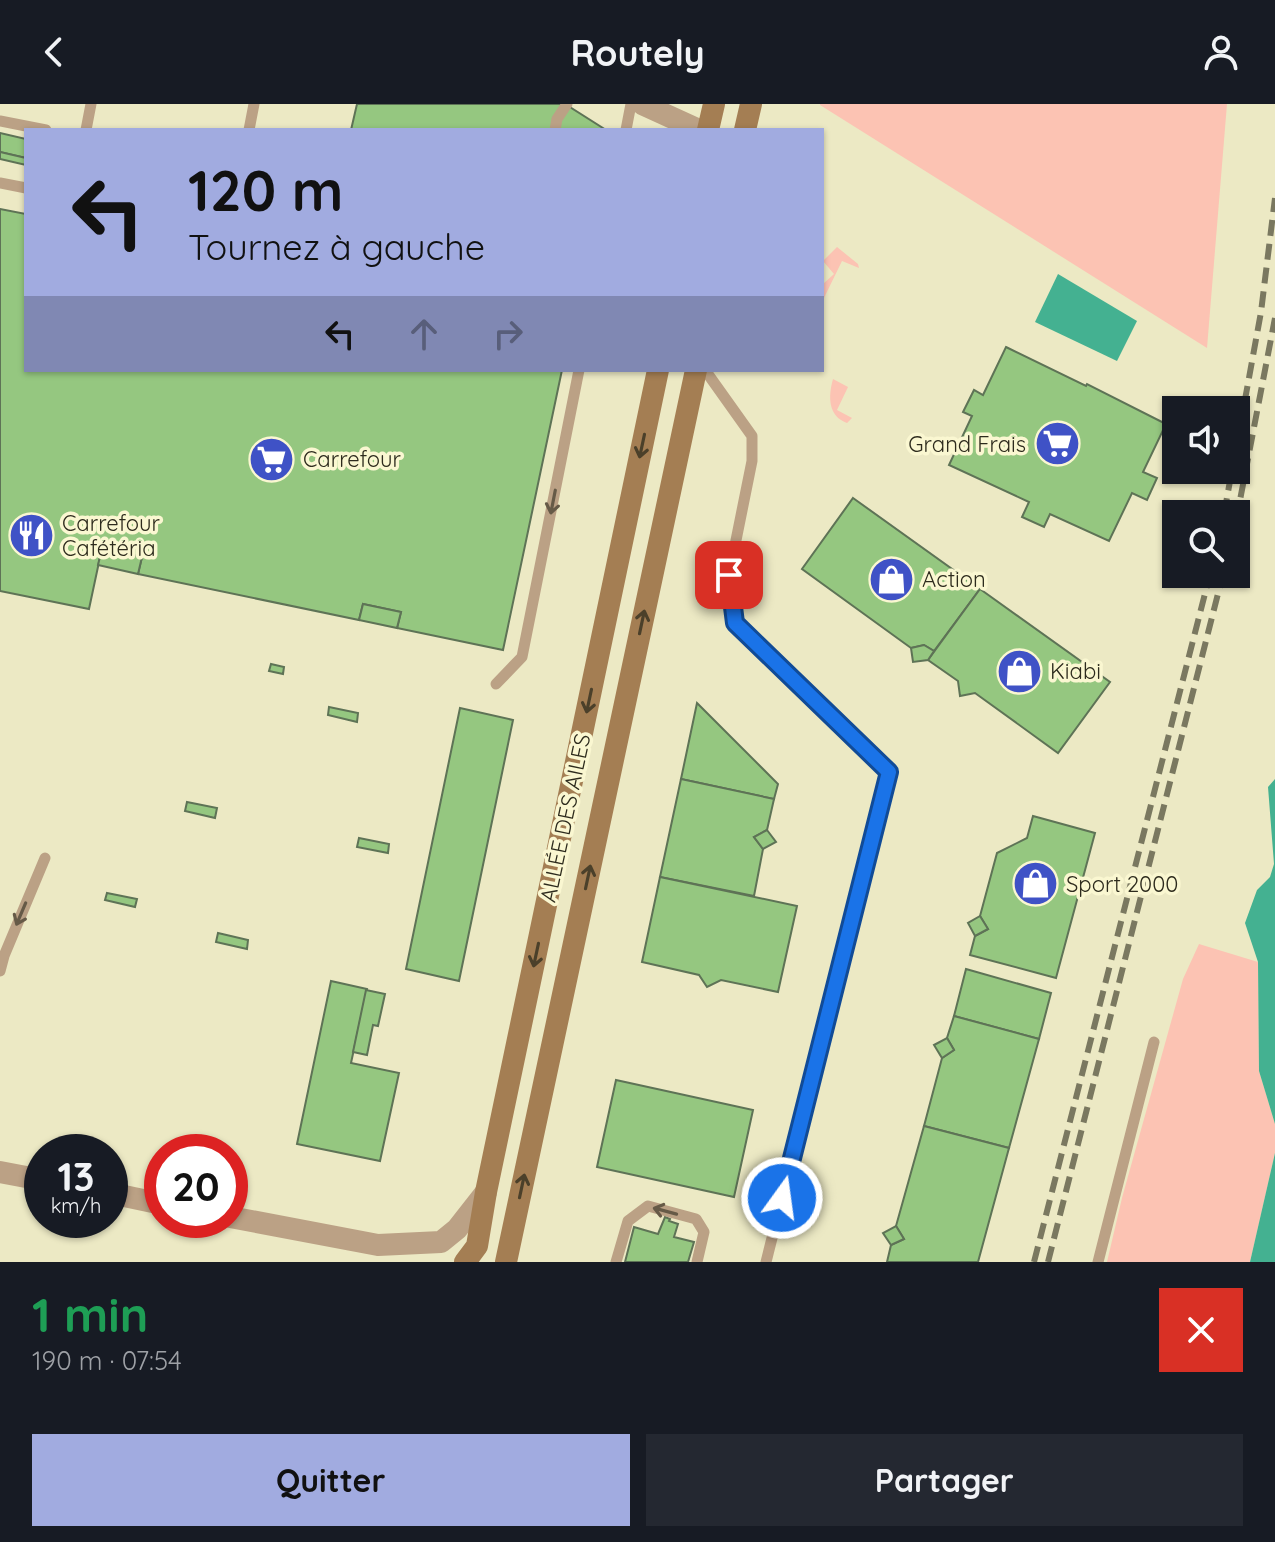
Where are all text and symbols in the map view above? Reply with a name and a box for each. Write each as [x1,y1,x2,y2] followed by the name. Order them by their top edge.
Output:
[32,30,76,74] icon: back
[570,30,705,75] text: Routely
[1199,30,1243,74] icon: person
[188,155,343,225] text: 120 m
[56,160,160,264] icon: left
[188,224,485,269] text: Tournez à gauche
[318,312,362,356] icon: left
[402,312,446,356] icon: ahead
[486,312,530,356] icon: right
[1162,396,1250,588] map controls
[1162,396,1250,484] button: sound
[1033,420,1081,468] supermarket icon: Grand Frais
[908,430,1026,458] place label: Grand Frais
[634,433,649,459] one-way arrow
[248,435,296,483] supermarket icon: Carrefour
[303,445,401,473] place label: Carrefour
[545,488,560,514] one-way arrow
[1162,500,1250,588] button: search
[62,509,160,562] place label: Carrefour Cafétéria
[7,512,55,560] restaurant icon: Carrefour Cafétéria
[695,541,763,609] pin
[707,553,751,597] icon: arrive
[867,555,915,603] shop icon: Action
[922,565,986,593] place label: Action
[636,610,651,636] one-way arrow
[995,647,1043,695] shop icon: Kiabi
[1050,657,1101,685] place label: Kiabi
[581,688,596,713] one-way arrow
[533,731,597,905] street label: ALLÉE DES AILES
[1011,860,1059,908] shop icon: Sport 2000
[581,864,596,890] one-way arrow
[1066,870,1178,898] place label: Sport 2000
[13,901,28,926] one-way arrow
[528,942,543,968] one-way arrow
[144,1134,248,1238] speed limit sign: 20
[57,1151,95,1201] text: 13
[740,1156,824,1240] position arrow
[515,1173,530,1199] one-way arrow
[51,1193,101,1218] text: km/h
[652,1202,678,1217] one-way arrow
[32,1284,148,1344] text: 1 min
[1159,1288,1243,1372] button: close
[32,1344,182,1377] text: 190 m · 07:54
[32,1434,630,1526] button: Quitter
[646,1434,1243,1526] button: Partager

